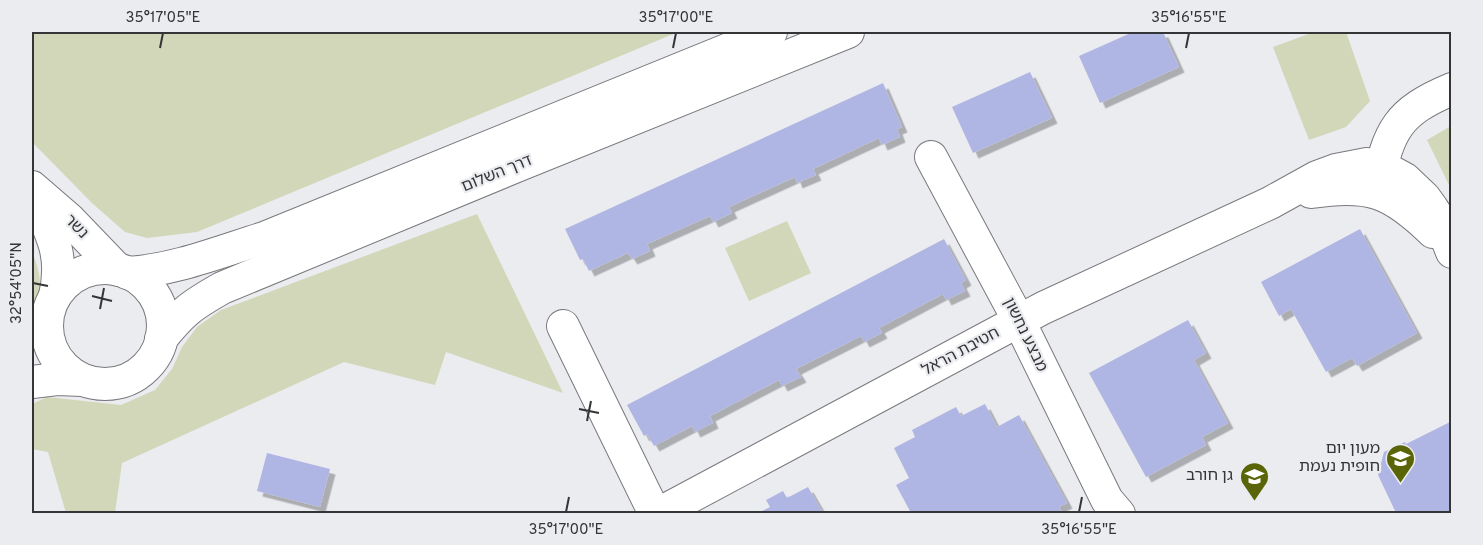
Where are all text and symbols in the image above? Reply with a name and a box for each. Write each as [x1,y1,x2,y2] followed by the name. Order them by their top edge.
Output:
[125,9,201,28] text: 35°17'05"E
[638,9,714,28] text: 35°17'00"E
[1151,9,1227,28] text: 35°16'55"E
[459,151,536,197] street label: דרך השלום
[60,211,92,243] street label: נשר
[8,242,27,324] text: 32°54'05"N
[998,295,1052,375] street label: מבצע נחשון
[919,323,1003,381] street label: חטיבת הראל
[1299,439,1380,477] place label: מעון יום חופית נעמת
[1385,442,1417,484] school or university icon: מעון יום חופית נעמת
[1238,460,1270,502] school or university icon: גן חורב
[1186,466,1233,486] place label: גן חורב
[528,521,604,540] text: 35°17'00"E
[1041,521,1117,540] text: 35°16'55"E

